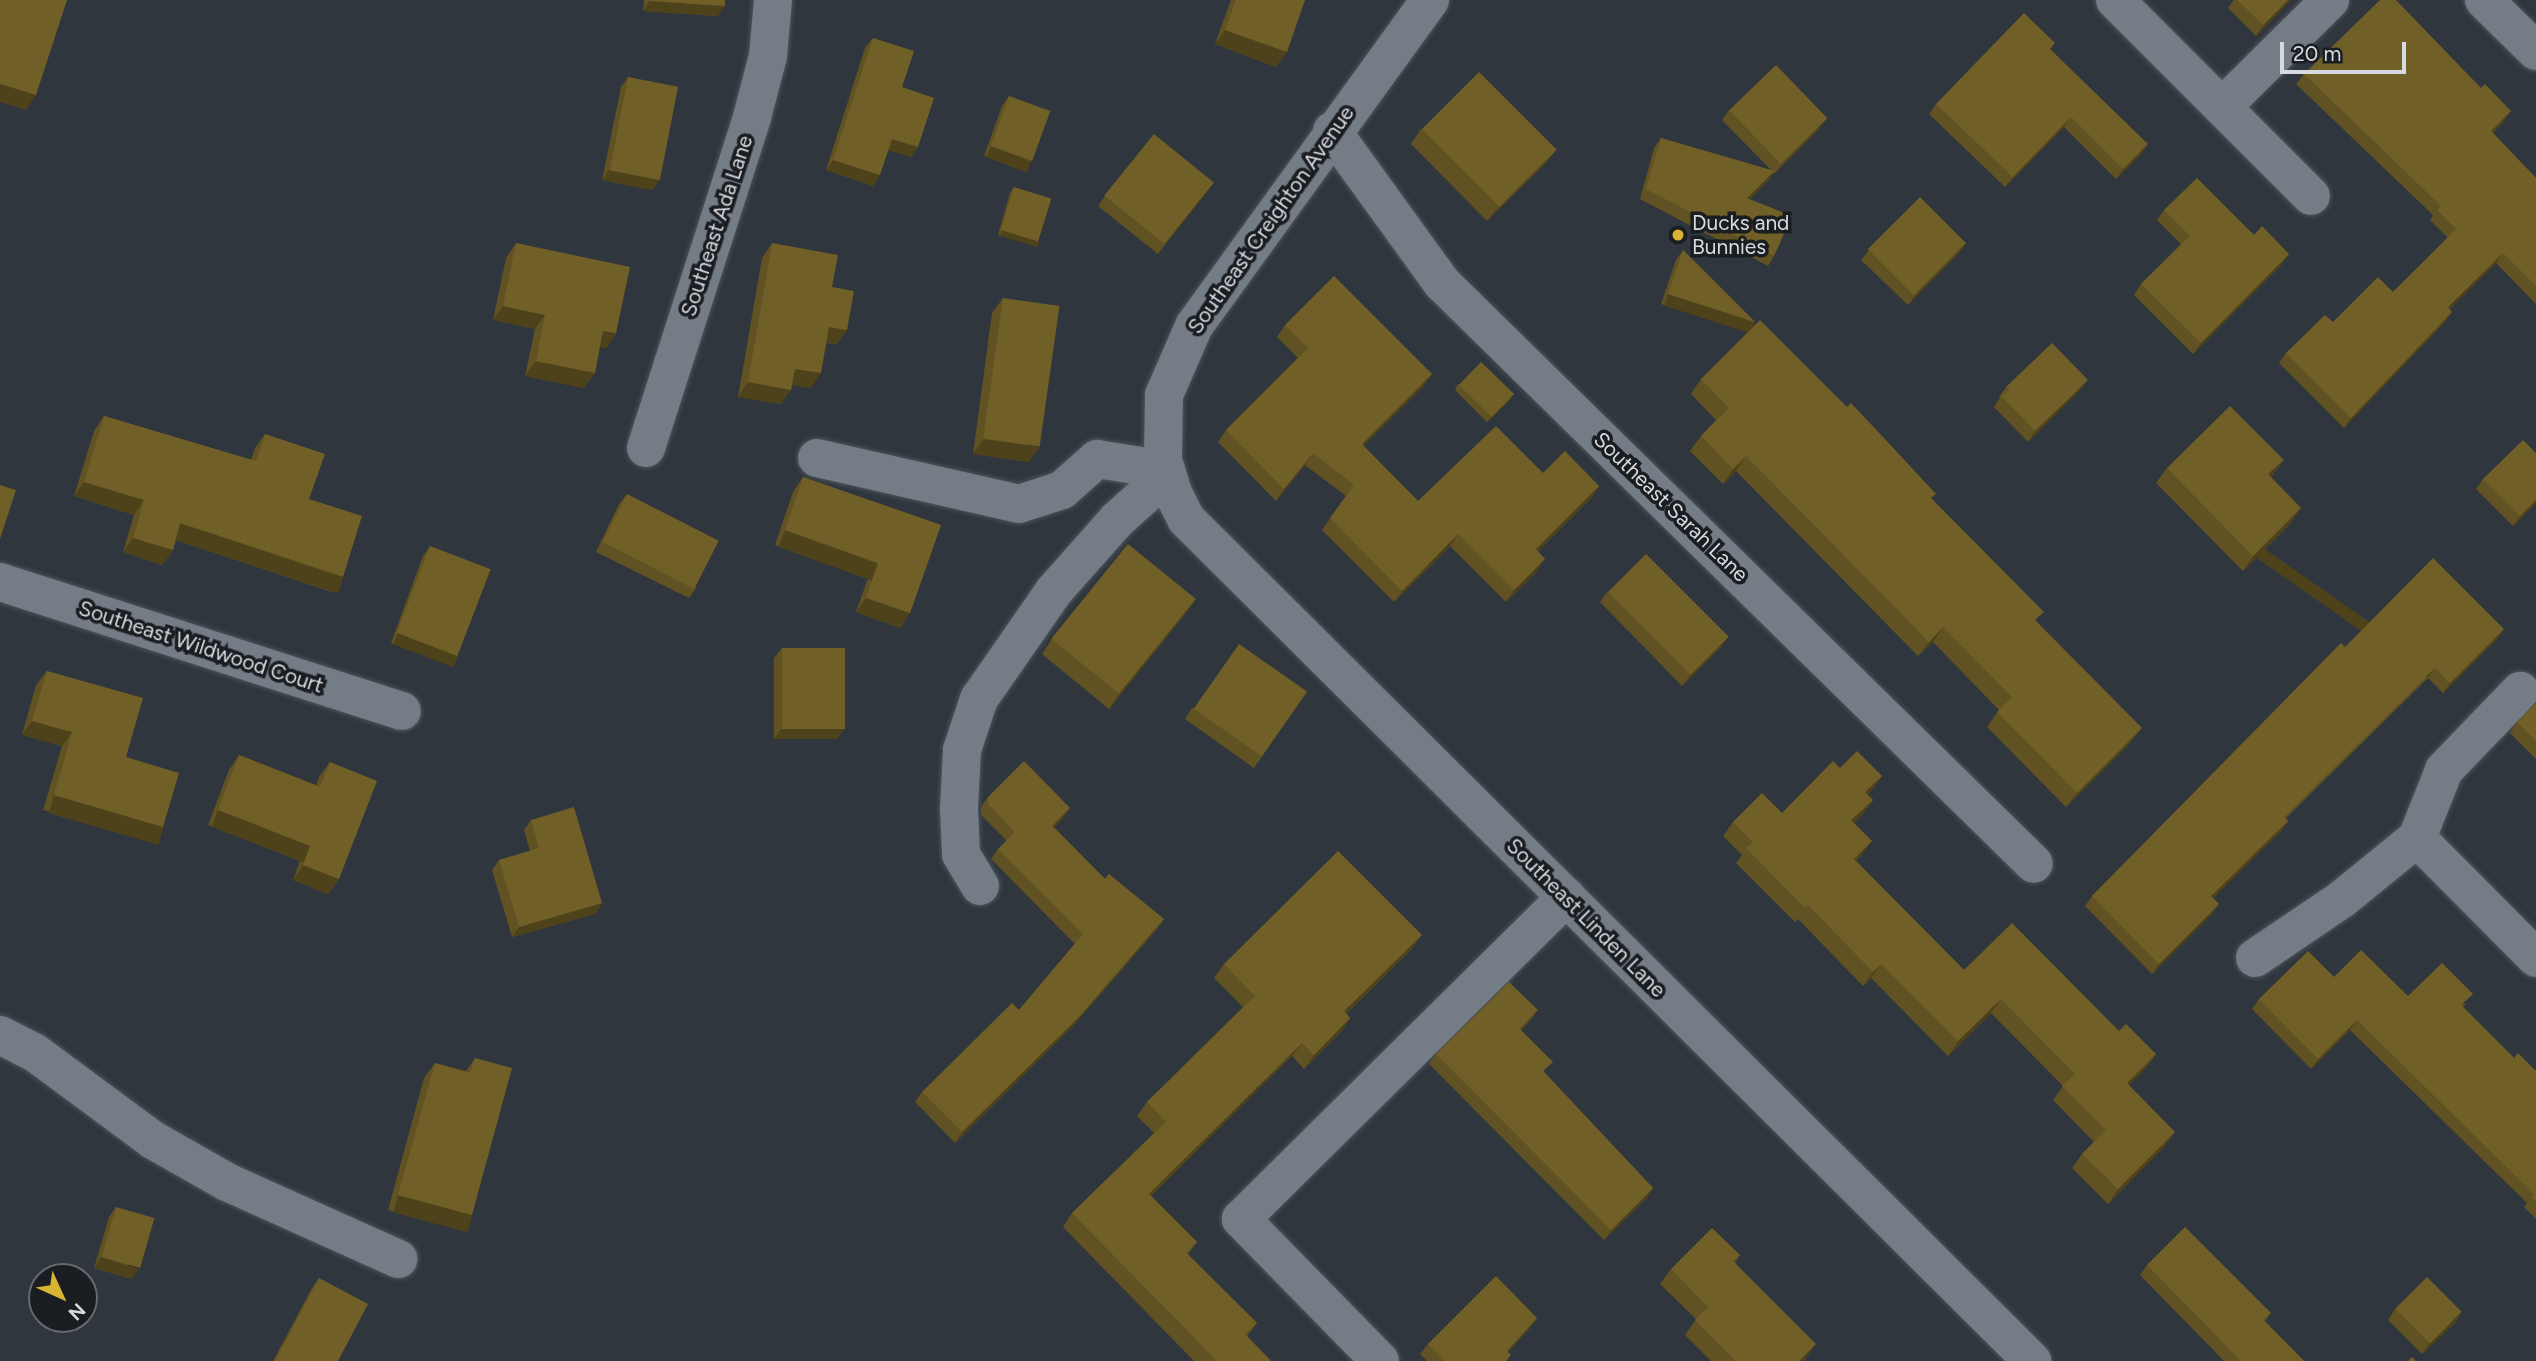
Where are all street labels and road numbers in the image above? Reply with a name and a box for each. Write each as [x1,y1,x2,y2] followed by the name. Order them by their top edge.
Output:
[1183,101,1359,339] street label: Southeast Creighton Avenue
[676,132,758,320] street label: Southeast Ada Lane
[1589,427,1753,587] street label: Southeast Sarah Lane
[76,596,326,698] street label: Southeast Wildwood Court
[1501,833,1671,1003] street label: Southeast Linden Lane

